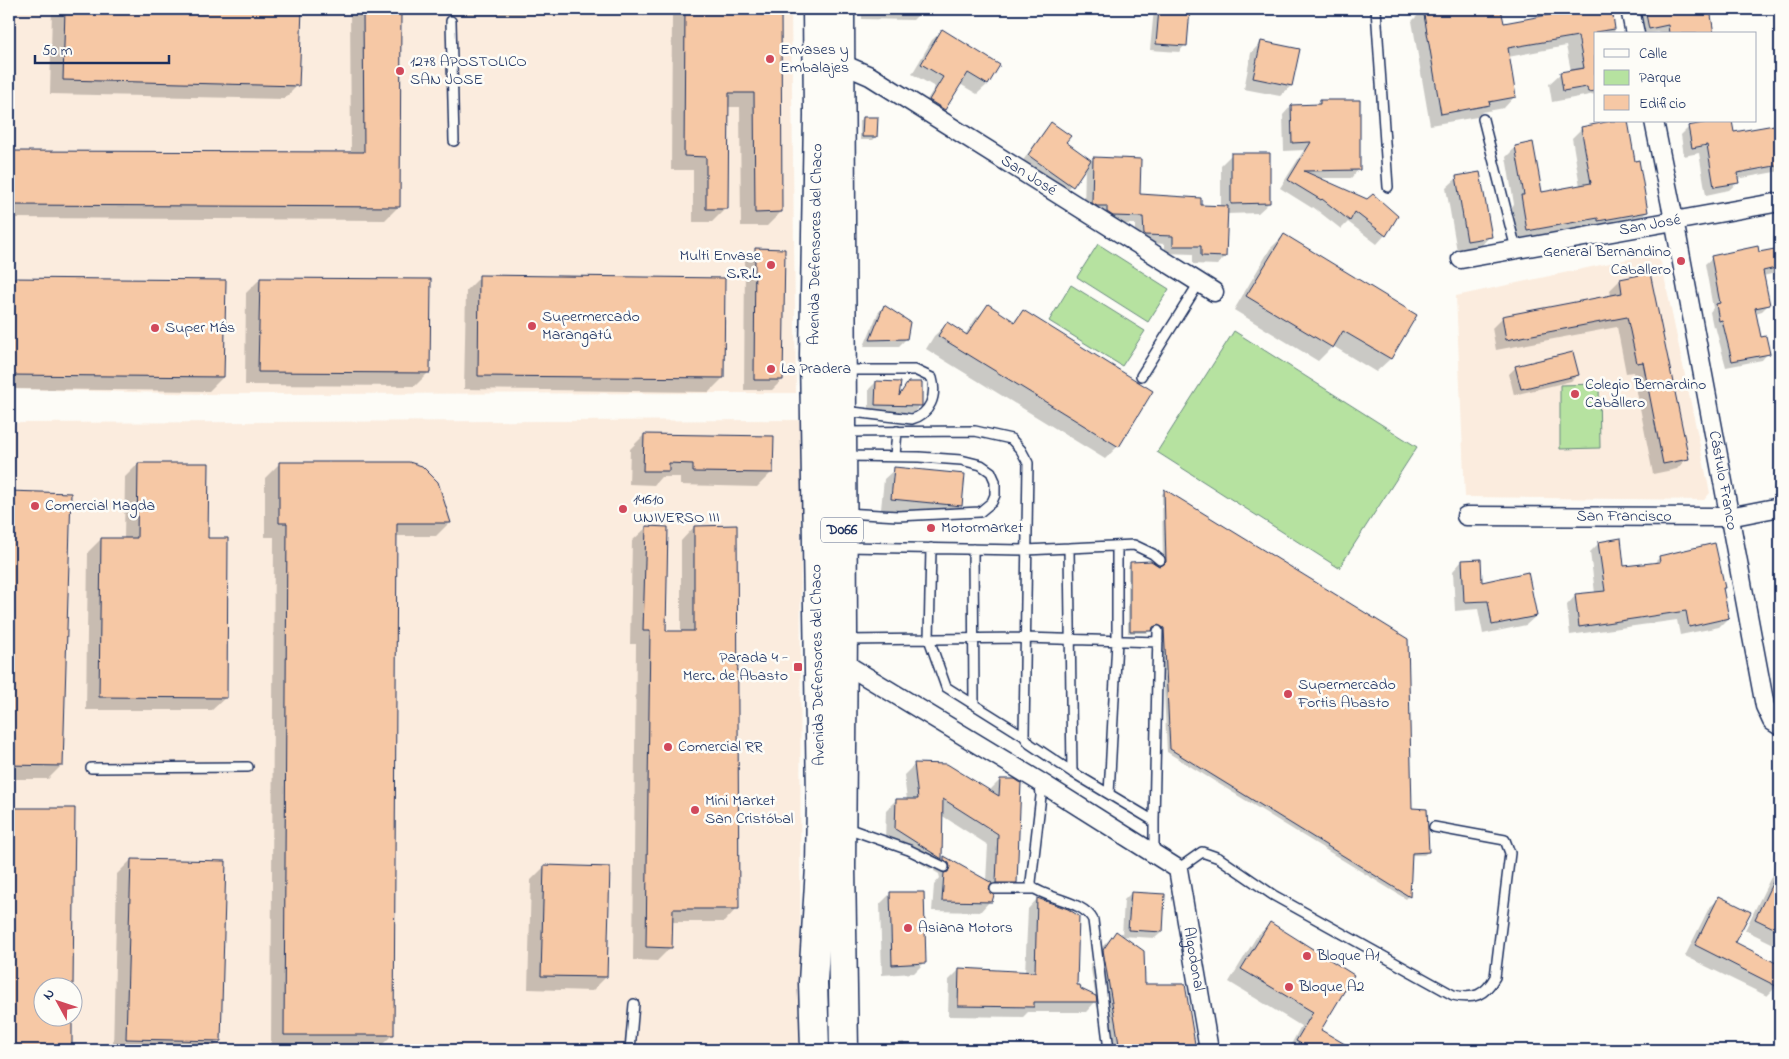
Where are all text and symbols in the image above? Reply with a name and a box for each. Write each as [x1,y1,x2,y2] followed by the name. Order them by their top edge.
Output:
[35,32,169,64] scale bar
[1594,32,1756,122] legend
[780,38,849,80] place label: Envases y Embalajes
[42,40,73,62] text: 50 m
[1639,43,1667,65] text: Calle
[410,50,527,92] place label: 1278 APOSTOLICO SAN JOSE
[764,53,776,65] marker: Envases y Embalajes
[394,65,406,77] marker: 1278 APOSTOLICO SAN JOSE
[1639,67,1681,89] text: Parque
[1639,93,1686,115] text: Edificio
[802,143,830,345] street label: Avenida Defensores del Chaco
[996,149,1062,203] street label: San José
[1617,208,1684,243] street label: San José
[1543,240,1671,282] place label: General Bernandino Caballero
[680,244,762,286] place label: Multi Envase S.R.L.
[1675,255,1687,267] marker: General Bernandino Caballero
[765,259,777,271] marker: Multi Envase S.R.L.
[542,305,640,347] place label: Supermercado Marangatú
[165,316,235,340] place label: Super Más
[526,320,538,332] marker: Supermercado Marangatú
[149,322,161,334] marker: Super Más
[781,357,851,381] place label: La Pradera
[765,363,777,375] marker: La Pradera
[1585,373,1706,415] place label: Colegio Bernardino Caballero
[1569,388,1581,400] marker: Colegio Bernardino Caballero
[1702,429,1744,532] street label: Cástulo Franco
[633,488,720,530] place label: 14610 UNIVERSO III
[45,494,155,518] place label: Comercial Magda
[29,500,41,512] marker: Comercial Magda
[617,503,629,515] marker: 14610 UNIVERSO III
[1576,504,1672,529] street label: San Francisco
[941,516,1024,540] place label: Motormarket
[821,518,863,542] road number: D066
[925,522,937,534] marker: Motormarket
[804,564,832,766] street label: Avenida Defensores del Chaco
[683,646,788,688] place label: Parada 4 - Merc. de Abasto
[792,661,804,673] marker: Parada 4 - Merc. de Abasto
[1297,673,1396,715] place label: Supermercado Fortis Abasto
[1282,688,1294,700] marker: Supermercado Fortis Abasto
[678,735,763,759] place label: Comercial RR
[662,741,674,753] marker: Comercial RR
[705,789,794,831] place label: Mini Market San Cristóbal
[689,804,701,816] marker: Mini Market San Cristóbal
[918,916,1013,940] place label: Asiana Motors
[902,922,914,934] marker: Asiana Motors
[1176,925,1211,993] street label: Algodonal
[1316,944,1380,968] place label: Bloque A1
[1301,950,1313,962] marker: Bloque A1
[1298,975,1365,999] place label: Bloque A2
[32,976,82,1026] north arrow
[1283,981,1295,993] marker: Bloque A2
[38,984,60,1005] text: N

